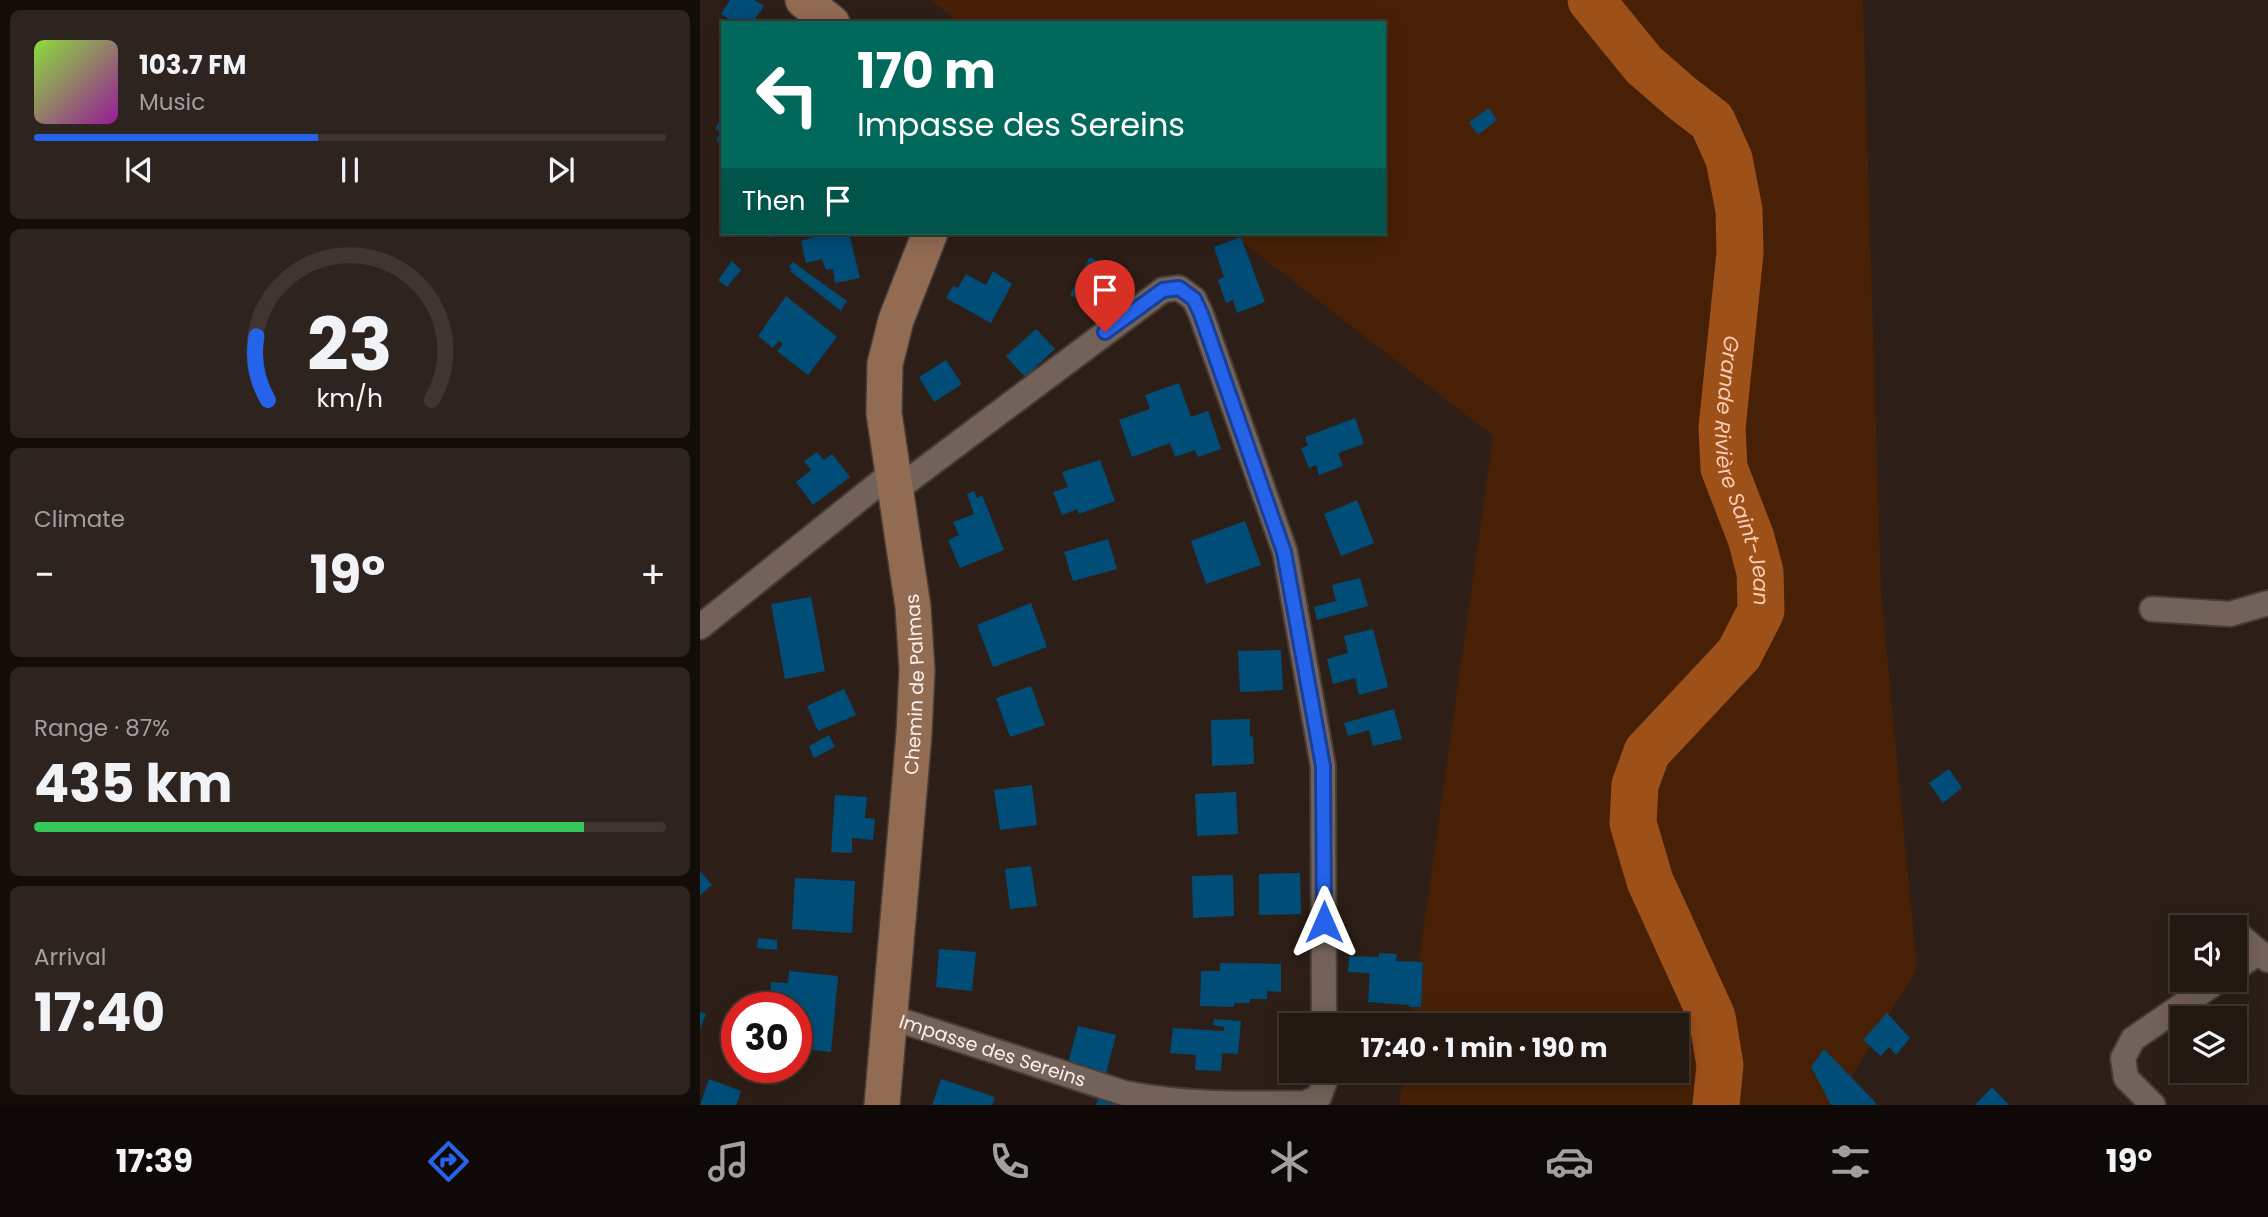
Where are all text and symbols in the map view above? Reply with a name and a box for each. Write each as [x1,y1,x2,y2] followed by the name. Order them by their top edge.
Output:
[857,37,996,105] text: 170 m
[139,47,246,83] text: 103.7 FM
[742,49,833,140] icon: left
[139,86,205,118] text: Music
[857,102,1185,147] text: Impasse des Sereins
[120,151,158,189] icon: previous
[331,151,369,189] icon: pause
[542,151,580,189] icon: next
[819,182,857,220] icon: arrive
[742,183,805,219] text: Then
[1075,260,1135,332] pin
[1086,271,1124,309] icon: arrive
[307,294,393,395] text: 23
[1708,334,1776,606] water label: Grande Rivière Saint-Jean
[317,380,383,415] text: km/h
[34,503,125,535] text: Climate
[310,538,385,611] text: 19°
[34,548,55,601] text: −
[640,548,666,601] text: +
[898,592,931,776] street label: Chemin de Palmas
[34,712,170,744] text: Range · 87%
[34,747,233,820] text: 435 km
[1287,885,1361,959] position arrow
[2170,915,2247,1083] map controls
[2170,915,2247,992] button: sound
[34,941,106,973] text: Arrival
[34,976,165,1049] text: 17:40
[721,992,812,1083] speed limit sign: 30
[2170,1006,2247,1083] button: layers
[896,1008,1089,1094] street label: Impasse des Sereins
[1360,1030,1608,1066] text: 17:40 · 1 min · 190 m
[424,1137,473,1186] icon: directions
[704,1137,753,1186] icon: music
[985,1137,1034,1186] icon: phone
[1265,1137,1314,1186] icon: climate
[1545,1137,1594,1186] icon: car
[1826,1137,1875,1186] icon: filters
[116,1138,193,1183] text: 17:39
[2106,1138,2152,1183] text: 19°

